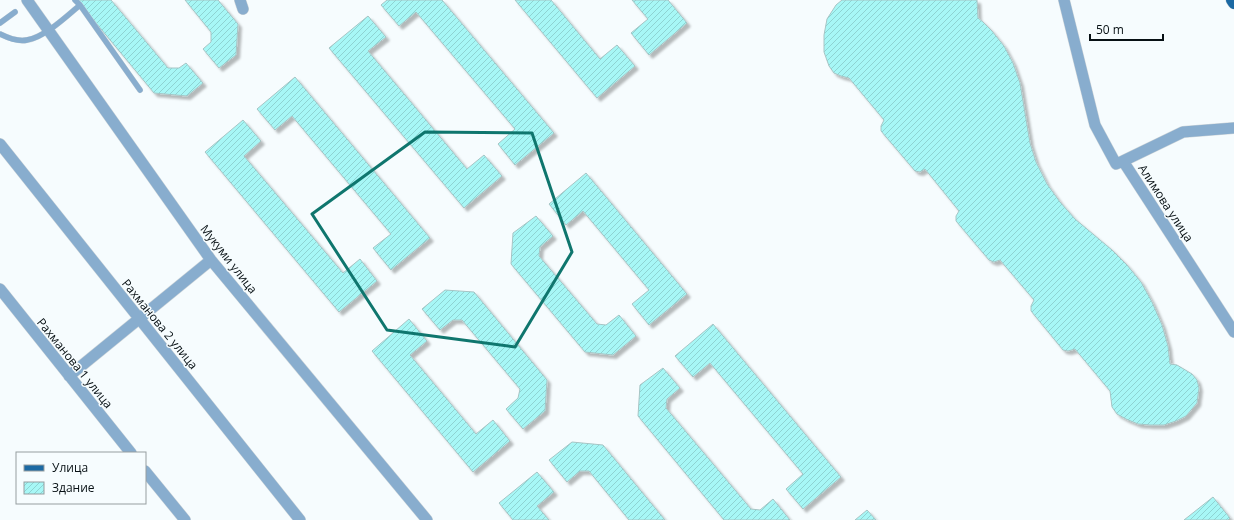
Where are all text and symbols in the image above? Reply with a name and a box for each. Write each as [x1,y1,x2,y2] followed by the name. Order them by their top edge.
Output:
[1090,16,1163,42] scale bar
[1096,21,1124,38] text: 50 m
[1135,161,1197,245] street label: Алимова улица
[197,221,261,297] street label: Мукуми улица
[118,275,202,373] street label: Рахманова 2 улица
[33,314,117,412] street label: Рахманова 1 улица
[16,452,146,504] legend
[52,459,88,476] text: Улица
[52,479,95,496] text: Здание

